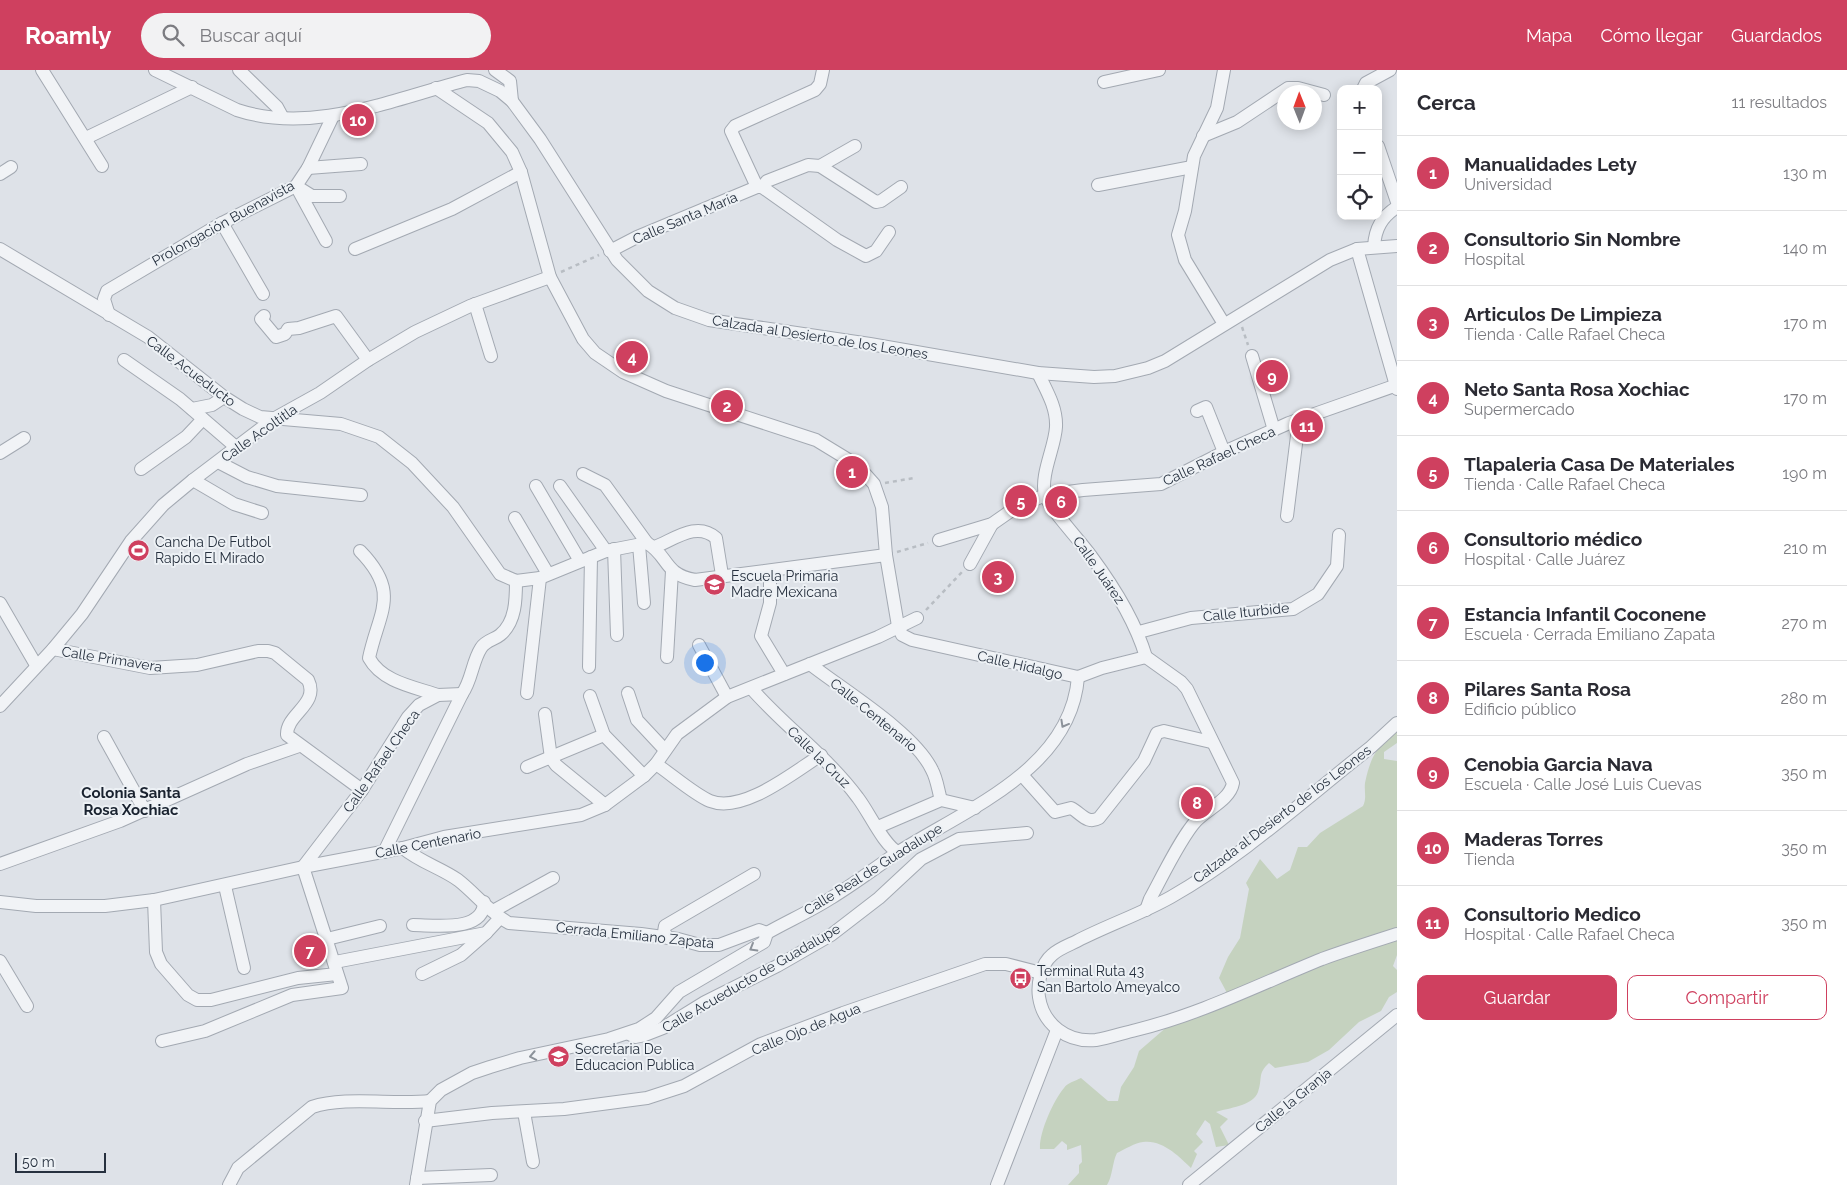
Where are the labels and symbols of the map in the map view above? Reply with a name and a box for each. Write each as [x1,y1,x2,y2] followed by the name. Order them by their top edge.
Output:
[1277,85,1322,130] north arrow
[342,101,374,139] pin: 10
[149,177,297,269] street label: Prolongación Buenavista
[630,189,740,247] street label: Calle Santa María
[711,312,929,362] street label: Calzada al Desierto de los Leones
[143,332,239,410] street label: Calle Acueducto
[616,338,648,376] pin: 4
[1256,357,1288,395] pin: 9
[711,387,743,425] pin: 2
[218,401,300,465] street label: Calle Acoltitla
[1291,407,1323,445] pin: 11
[1160,423,1278,489] street label: Calle Rafael Checa
[836,453,868,491] pin: 1
[1005,482,1037,520] pin: 5
[1045,483,1077,521] pin: 6
[1070,533,1128,607] street label: Calle Juárez
[155,534,271,566] place label: Cancha De Futbol Rapido El Mirado
[127,538,151,562] sports icon: Cancha De Futbol Rapido El Mirado
[982,558,1014,596] pin: 3
[731,568,838,600] place label: Escuela Primaria Madre Mexicana
[703,572,727,596] school or university icon: Escuela Primaria Madre Mexicana
[1202,600,1290,624] street label: Calle Iturbide
[61,643,163,675] street label: Calle Primavera
[976,647,1064,683] street label: Calle Hidalgo
[692,650,718,676] your location
[827,675,921,755] street label: Calle Centenario
[339,706,423,816] street label: Calle Rafael Checa
[1061,718,1071,727] one-way arrow
[784,723,854,791] street label: Calle la Cruz
[1190,742,1374,886] street label: Calzada al Desierto de los Leones
[81,784,181,819] district label: Colonia Santa Rosa Xochiac
[1181,784,1213,822] pin: 8
[801,820,945,918] street label: Calle Real de Guadalupe
[374,825,482,861] street label: Calle Centenario
[555,919,715,951] street label: Cerrada Emiliano Zapata
[659,920,843,1036] street label: Calle Acueducto de Guadalupe
[294,932,326,970] pin: 7
[749,942,758,952] one-way arrow
[1037,963,1180,995] place label: Terminal Ruta 43 San Bartolo Ameyalco
[1009,967,1033,991] bus stop icon: Terminal Ruta 43 San Bartolo Ameyalco
[749,1000,863,1058] street label: Calle Ojo de Agua
[575,1041,694,1073] place label: Secretaria De Educacion Publica
[547,1045,571,1069] school or university icon: Secretaria De Educacion Publica
[529,1050,537,1060] one-way arrow
[1252,1064,1334,1136] street label: Calle la Granja
[15,1150,106,1173] scale bar

